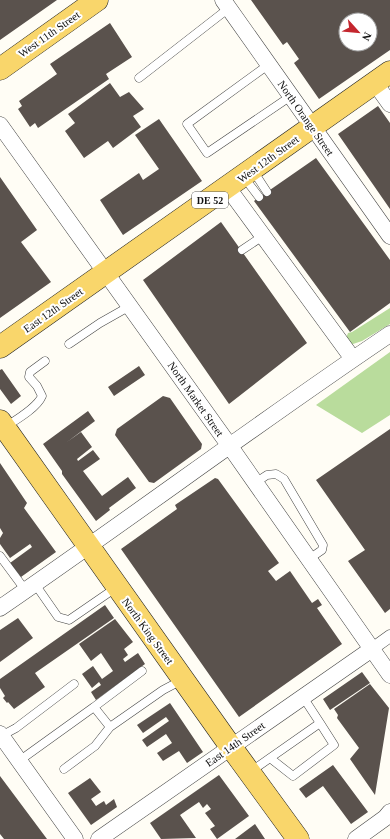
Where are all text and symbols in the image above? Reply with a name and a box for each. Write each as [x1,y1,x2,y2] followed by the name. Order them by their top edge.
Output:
[16,8,82,60] street label: West 11th Street
[338,12,378,52] north arrow
[360,30,374,43] text: N
[276,78,336,158] street label: North Orange Street
[235,133,301,185] street label: West 12th Street
[192,192,228,208] road number: DE 52
[21,285,85,335] street label: East 12th Street
[166,359,226,439] street label: North Market Street
[120,596,176,666] street label: North King Street
[203,719,267,769] street label: East 14th Street

